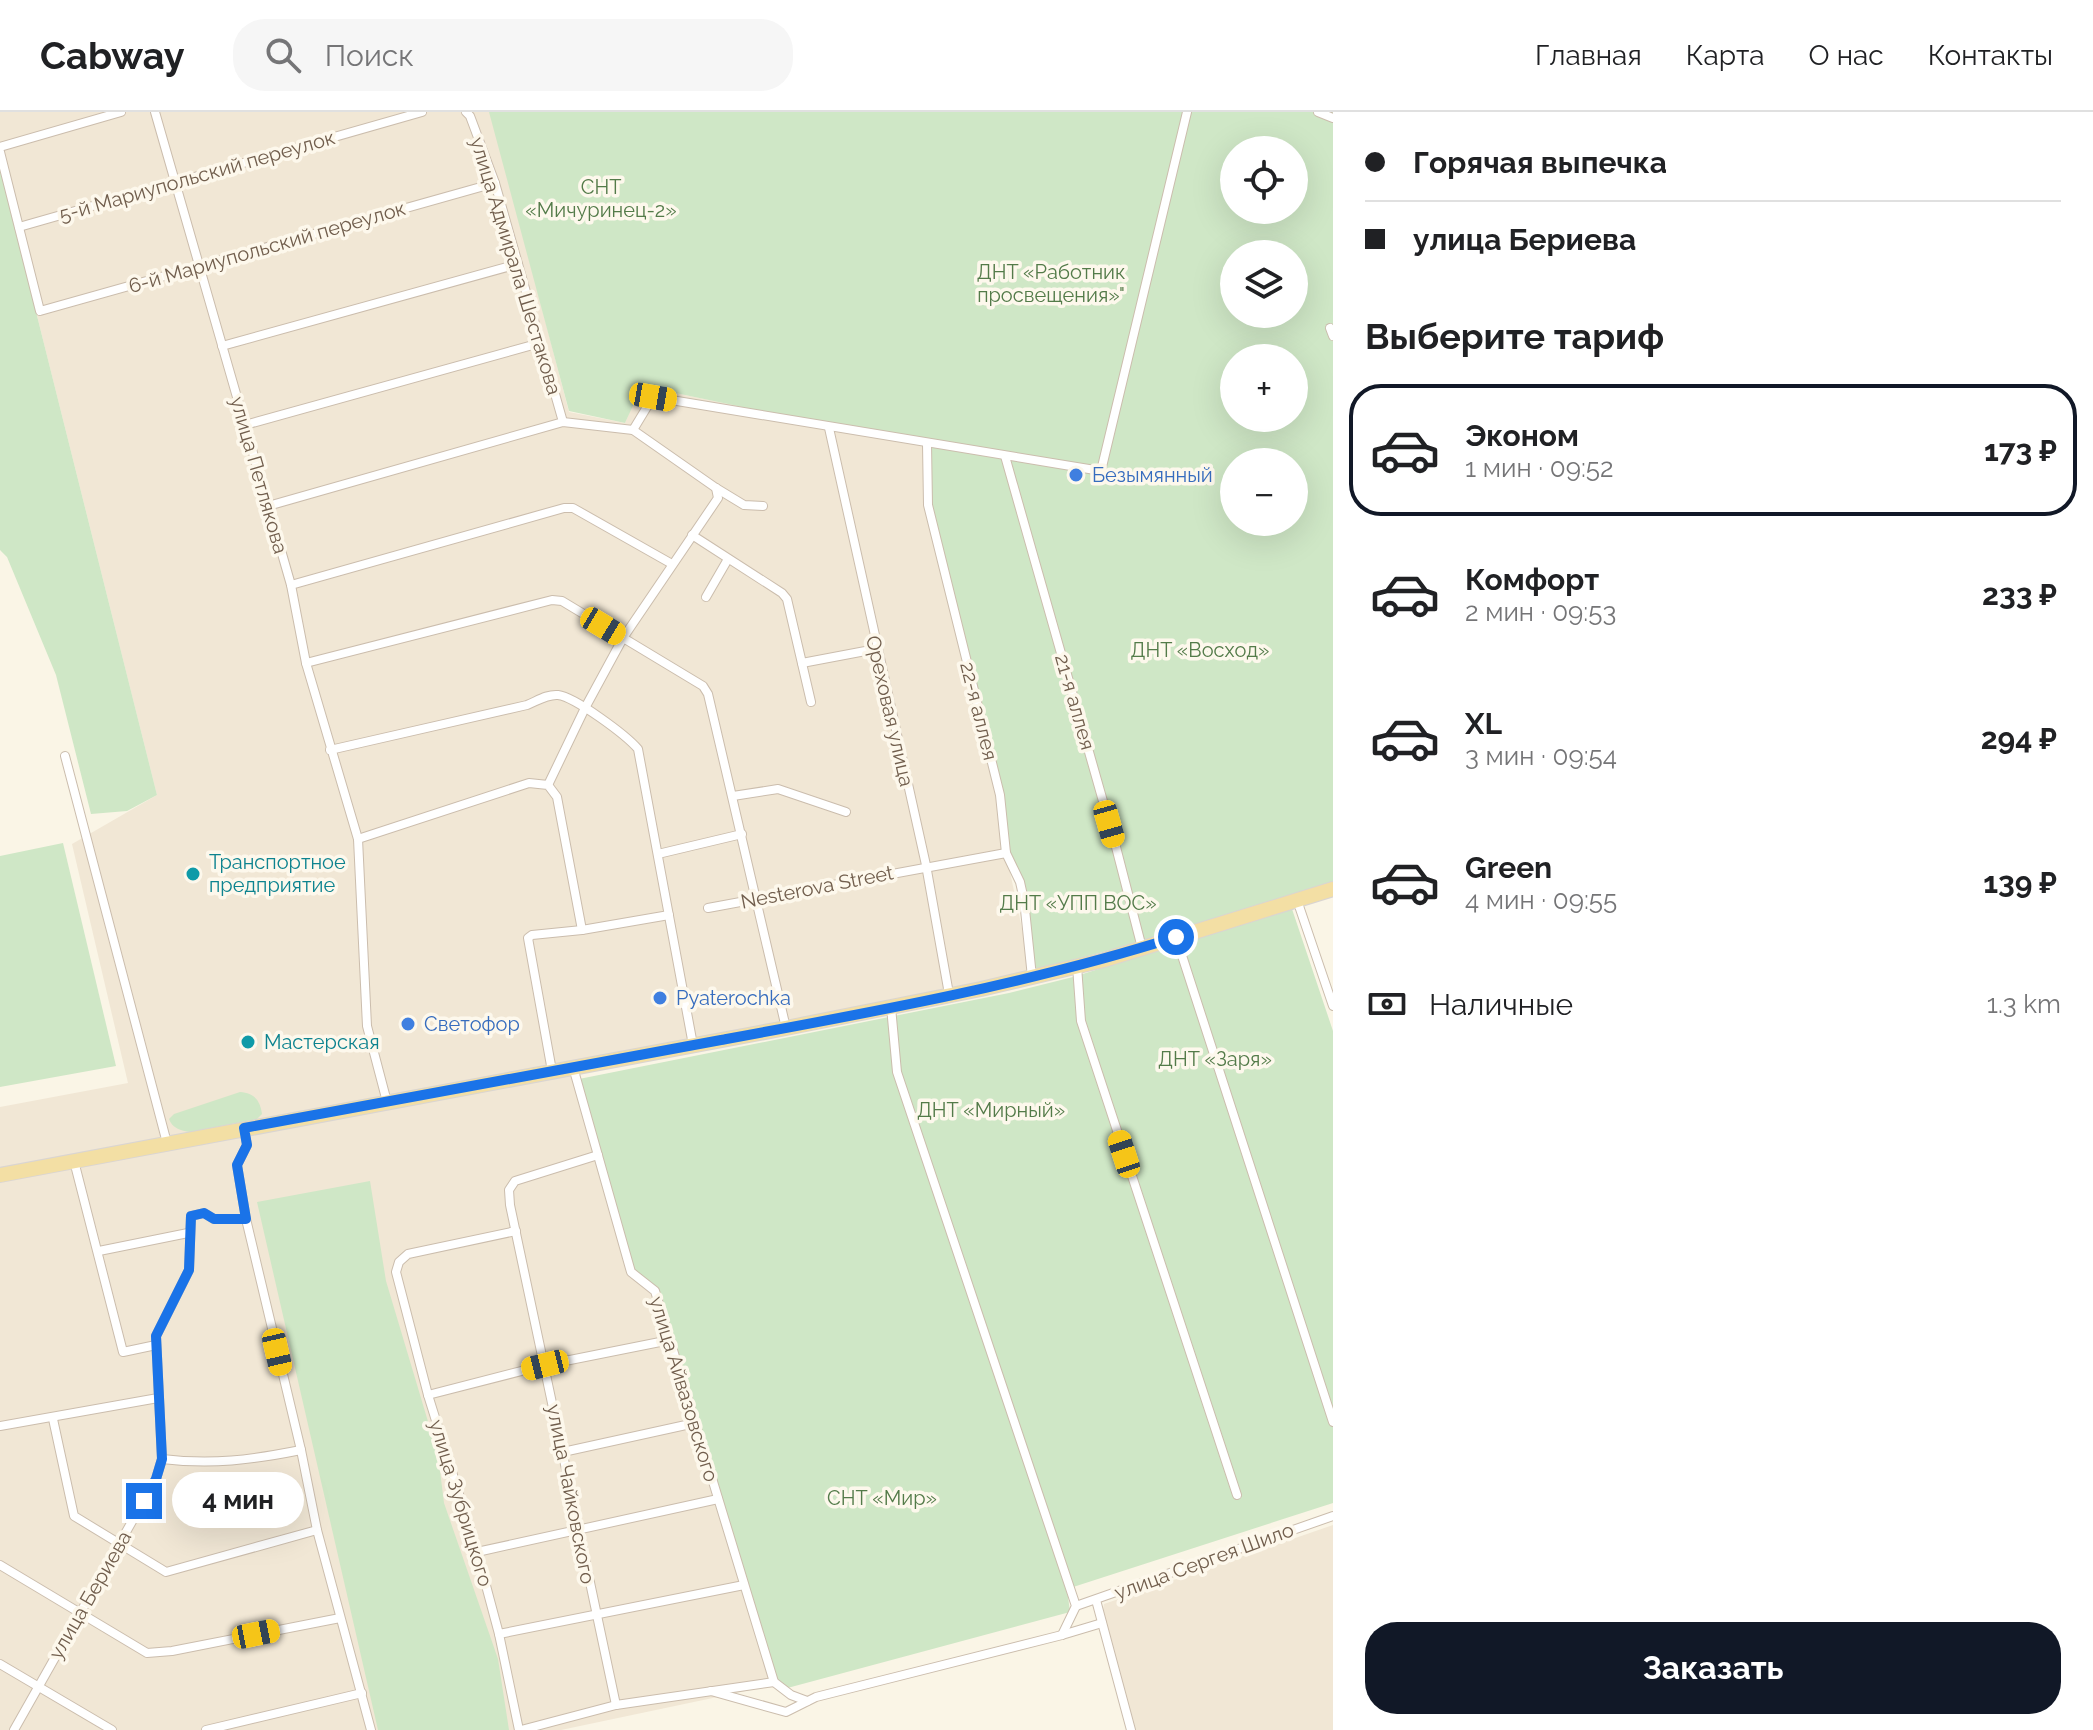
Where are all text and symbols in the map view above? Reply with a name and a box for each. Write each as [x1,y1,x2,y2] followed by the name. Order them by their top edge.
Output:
[233,19,793,91] search box
[40,33,185,78] text: Cabway
[261,33,305,77] icon: search
[325,38,414,73] text: Поиск
[1535,39,1642,72] text: Главная
[1686,39,1765,72] text: Карта
[1809,39,1884,72] text: О нас
[1928,39,2053,72] text: Контакты
[56,125,338,227] street label: 5-й Мариупольский переулок
[465,134,567,398] street label: улица Адмирала Шестакова
[1220,136,1308,536] map controls
[1220,136,1308,224] button: locate
[1413,145,1667,180] text: Горячая выпечка
[525,175,677,222] park label: СНТ «Мичуринец-2»
[126,196,408,298] street label: 6-й Мариупольский переулок
[1413,222,1636,257] text: улица Бериева
[1220,240,1308,328] button: layers
[977,260,1125,307] park label: ДНТ «Работник просвещения»"
[1365,315,1664,357] text: Выберите тариф
[1220,344,1308,432] button: +
[627,381,679,413] car
[225,394,293,556] street label: улица Петлякова
[1369,414,1441,486] icon: car
[1465,418,1579,453] text: Эконом
[1984,433,2057,468] text: 173 ₽
[1220,448,1308,536] button: −
[1465,453,1614,483] text: 1 мин · 09:52
[1092,463,1213,487] place label: Безымянный
[1067,466,1085,484] marker: Безымянный
[1369,558,1441,630] icon: car
[1465,562,1599,597] text: Комфорт
[1982,577,2057,612] text: 233 ₽
[1465,597,1616,627] text: 2 мин · 09:53
[576,603,630,649] car
[861,633,919,789] street label: Ореховая улица
[1130,638,1270,662] park label: ДНТ «Восход»
[1050,651,1100,753] street label: 21-я аллея
[955,659,1003,763] street label: 22-я аллея
[1369,702,1441,774] icon: car
[1465,706,1502,741] text: XL
[1981,721,2057,756] text: 294 ₽
[1465,741,1617,771] text: 3 мин · 09:54
[1091,798,1127,850] car
[1369,846,1441,918] icon: car
[209,850,346,897] place label: Транспортное предприятие
[1465,850,1552,885] text: Green
[739,860,896,914] street label: Nesterova Street
[184,865,202,883] marker: Транспортное предприятие
[1983,865,2057,900] text: 139 ₽
[1465,885,1617,915] text: 4 мин · 09:55
[999,891,1157,915] park label: ДНТ «УПП ВОС»
[1158,919,1194,955] route start
[1365,982,1409,1026] icon: cash
[676,986,791,1010] place label: Pyaterochka
[1429,987,1573,1022] text: Наличные
[651,989,669,1007] marker: Pyaterochka
[1987,989,2061,1019] text: 1.3 km
[424,1012,520,1036] place label: Светофор
[399,1015,417,1033] marker: Светофор
[264,1030,380,1054] place label: Мастерская
[239,1033,257,1051] marker: Мастерская
[1158,1047,1272,1071] park label: ДНТ «Заря»
[917,1098,1065,1122] park label: ДНТ «Мирный»
[1105,1127,1143,1181] car
[644,1293,724,1485] street label: улица Айвазовского
[260,1326,294,1378] car
[519,1348,571,1382] car
[542,1402,600,1586] street label: улица Чайковского
[424,1417,498,1589] street label: улица Зубрицкого
[172,1473,304,1529] callout: 4 мин
[126,1483,162,1519] route end
[202,1485,274,1515] text: 4 мин
[827,1486,937,1510] park label: СНТ «Мир»
[1111,1517,1297,1605] street label: улица Сергея Шило
[44,1527,136,1663] street label: улица Бериева
[230,1618,282,1650] car
[1365,1622,2061,1714] button: Заказать

